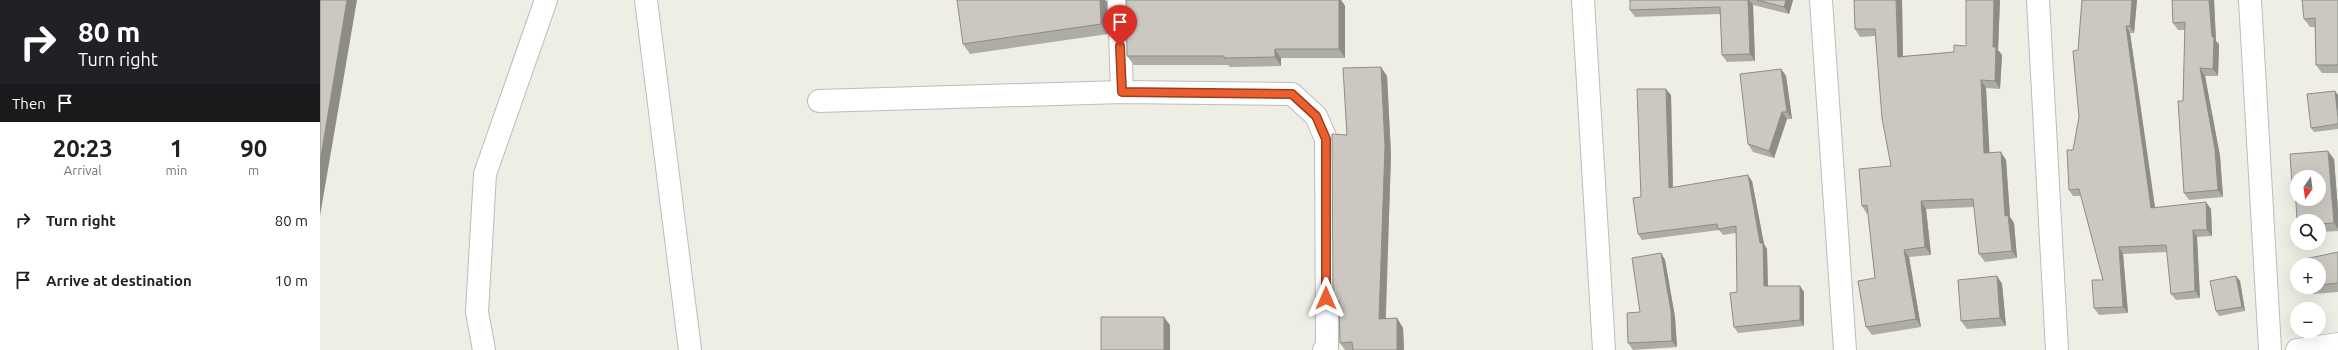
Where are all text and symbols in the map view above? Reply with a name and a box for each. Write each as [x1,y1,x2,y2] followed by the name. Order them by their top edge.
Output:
[1103,5,1137,46] pin
[1109,11,1131,33] icon: arrive
[12,16,64,68] icon: right
[78,16,140,47] text: 80 m
[78,49,158,69] text: Turn right
[54,92,76,114] icon: arrive
[12,95,46,112] text: Then
[53,135,113,162] text: 20:23
[170,135,183,162] text: 1
[240,135,267,162] text: 90
[64,163,102,177] text: Arrival
[166,163,187,177] text: min
[248,163,259,177] text: m
[2290,170,2326,206] north arrow
[2290,170,2326,338] map controls
[12,209,34,231] icon: right
[46,212,116,229] text: Turn right
[275,212,308,229] text: 80 m
[2290,214,2326,250] button: search
[2290,258,2326,294] button: +
[12,269,34,291] icon: arrive
[46,272,192,289] text: Arrive at destination
[275,272,308,289] text: 10 m
[1305,277,1347,319] position arrow
[2290,302,2326,338] button: −

